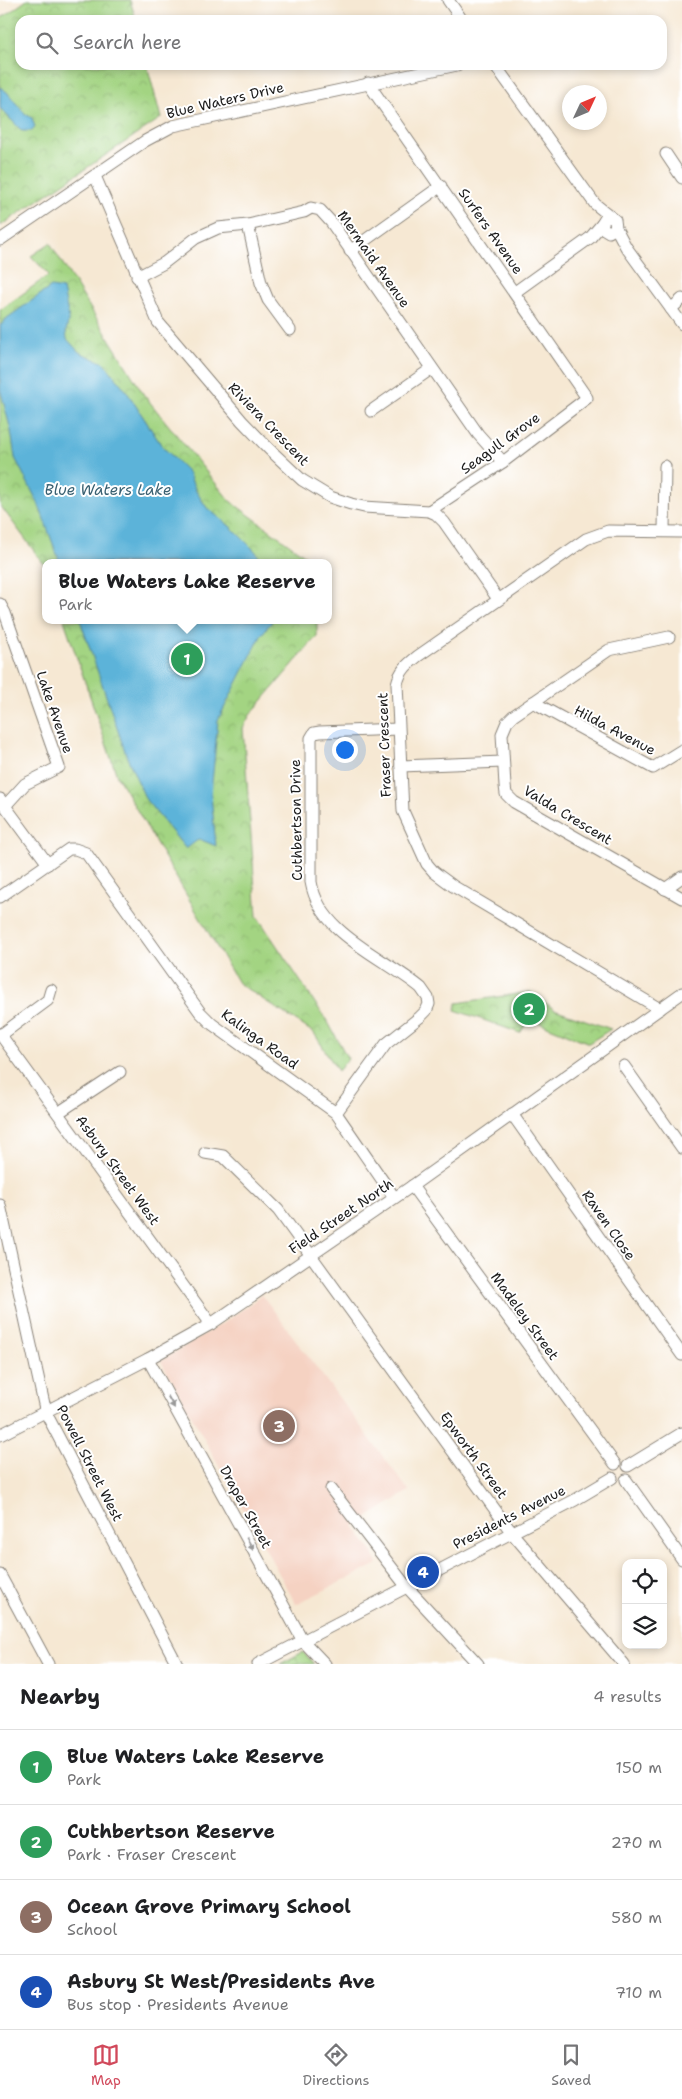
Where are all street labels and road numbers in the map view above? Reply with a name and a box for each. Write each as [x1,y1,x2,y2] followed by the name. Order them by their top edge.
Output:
[164,78,286,122] street label: Blue Waters Drive
[455,184,527,278] street label: Surfers Avenue
[334,207,414,311] street label: Mermaid Avenue
[225,379,313,469] street label: Riviera Crescent
[457,408,543,478] street label: Seagull Grove
[33,668,78,756] street label: Lake Avenue
[373,692,395,798] street label: Fraser Crescent
[571,701,659,759] street label: Hilda Avenue
[286,759,306,881] street label: Cuthbertson Drive
[520,781,616,849] street label: Valda Crescent
[218,1005,302,1073] street label: Kalinga Road
[72,1112,164,1228] street label: Asbury Street West
[285,1174,397,1258] street label: Field Street North
[578,1186,640,1264] street label: Raven Close
[487,1268,563,1364] street label: Madeley Street
[53,1402,127,1524] street label: Powell Street West
[436,1408,512,1502] street label: Epworth Street
[216,1463,276,1551] street label: Draper Street
[450,1481,568,1553] street label: Presidents Avenue

